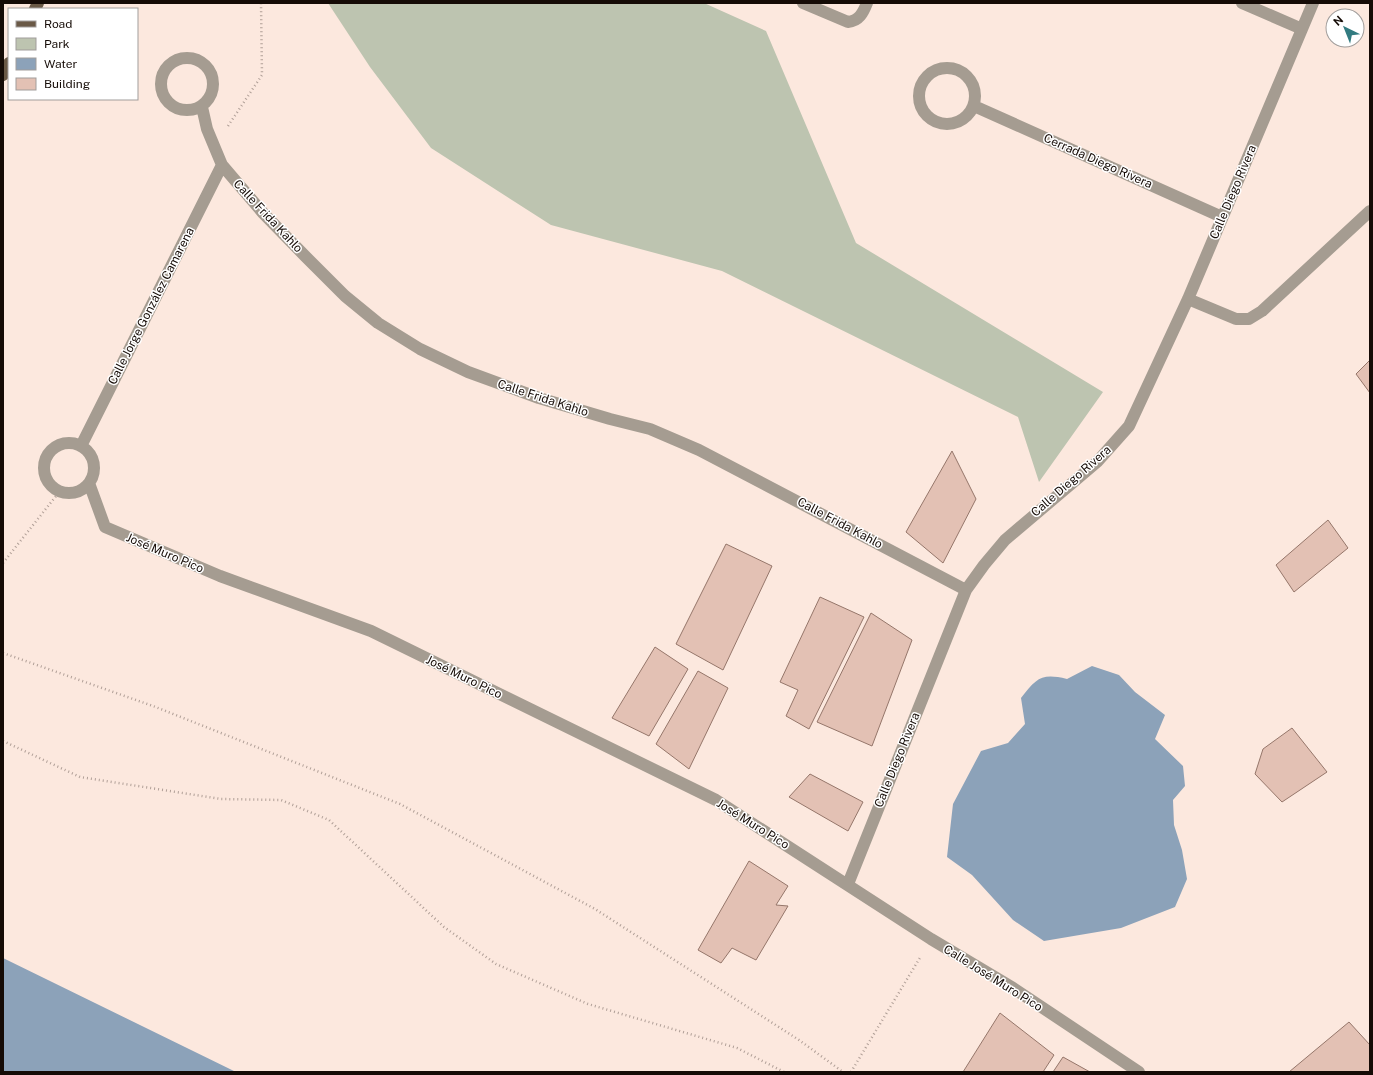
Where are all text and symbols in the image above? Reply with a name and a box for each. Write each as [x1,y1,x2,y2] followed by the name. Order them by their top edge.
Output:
[8,8,138,100] legend
[1325,8,1365,48] north arrow
[1331,13,1345,28] text: N
[44,17,72,31] text: Road
[44,37,70,51] text: Park
[44,57,78,71] text: Water
[44,77,90,91] text: Building
[1042,131,1154,191] street label: Cerrada Diego Rivera
[1207,143,1259,241] street label: Calle Diego Rivera
[231,177,305,255] street label: Calle Frida Kahlo
[105,225,197,387] street label: Calle Jorge González Camarena
[496,377,590,419] street label: Calle Frida Kahlo
[1028,443,1114,519] street label: Calle Diego Rivera
[795,495,885,551] street label: Calle Frida Kahlo
[124,530,206,576] street label: José Muro Pico
[424,653,505,702] street label: José Muro Pico
[872,711,922,809] street label: Calle Diego Rivera
[714,796,792,852] street label: José Muro Pico
[941,942,1045,1014] street label: Calle José Muro Pico

